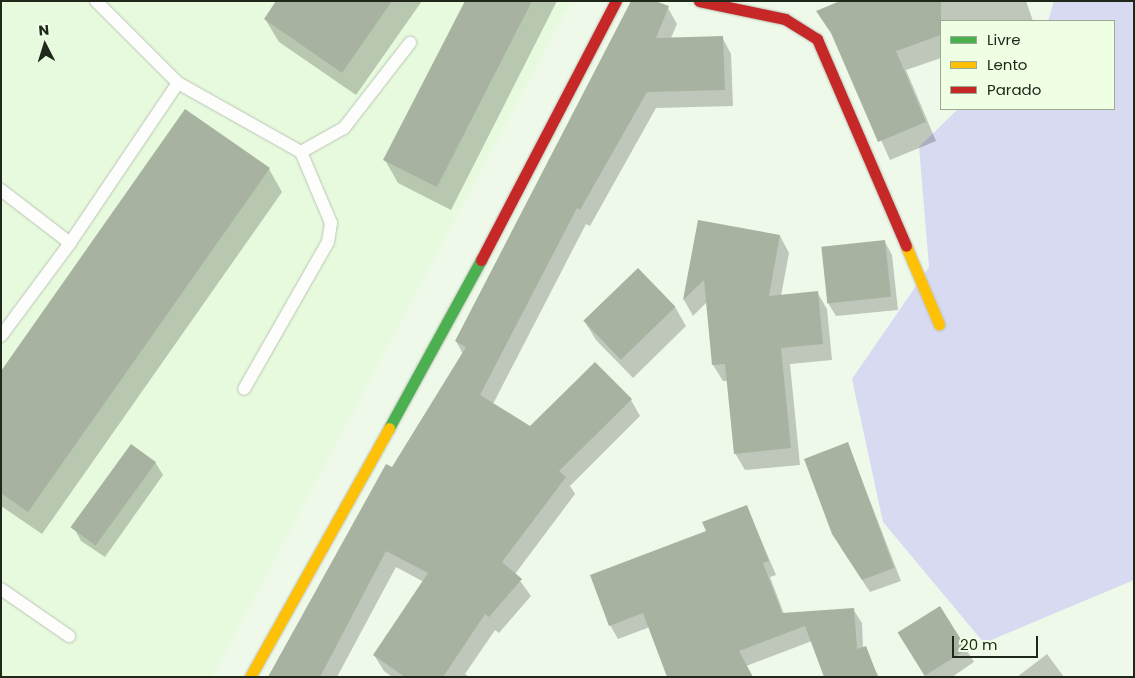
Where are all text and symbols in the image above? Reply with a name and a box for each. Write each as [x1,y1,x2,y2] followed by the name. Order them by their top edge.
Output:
[20,20,70,70] north arrow
[38,20,50,40] text: N
[940,20,1115,110] legend
[987,29,1020,50] text: Livre
[987,54,1027,75] text: Lento
[987,79,1041,100] text: Parado
[955,626,1041,658] scale bar
[960,634,998,655] text: 20 m

